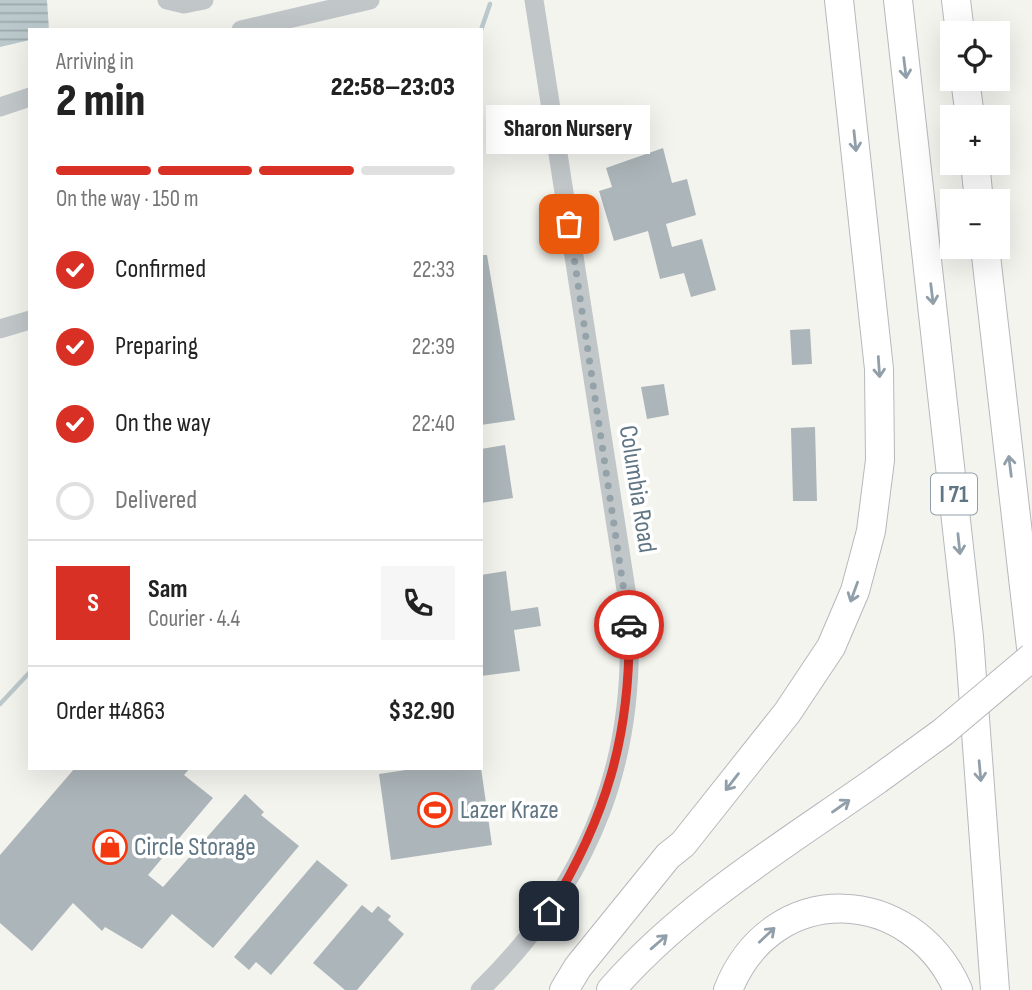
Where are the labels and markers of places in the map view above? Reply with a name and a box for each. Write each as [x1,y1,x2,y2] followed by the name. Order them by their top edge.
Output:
[487,105,651,154] callout: Sharon Nursery
[539,194,599,254] pin
[416,791,454,829] sports icon: Lazer Kraze
[460,795,559,826] place label: Lazer Kraze
[91,828,129,866] shop icon: Circle Storage
[134,832,256,863] place label: Circle Storage
[519,881,579,941] pin

